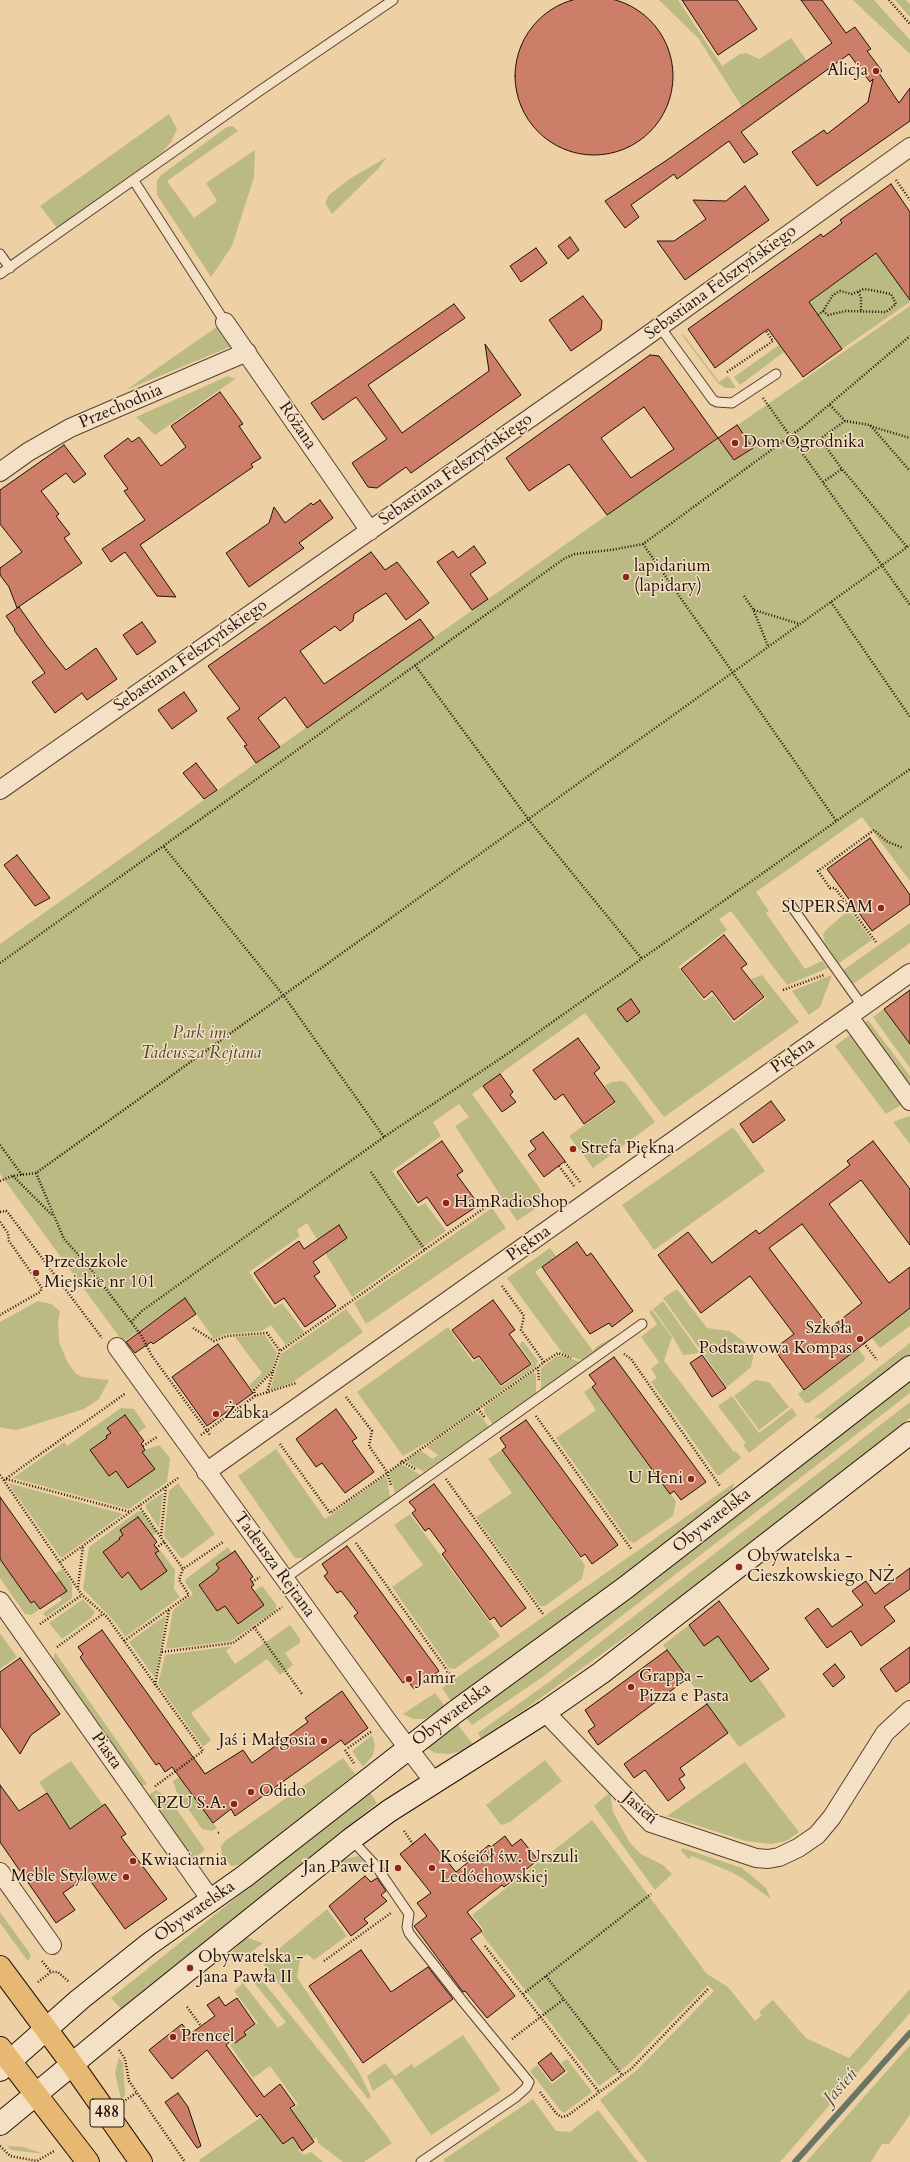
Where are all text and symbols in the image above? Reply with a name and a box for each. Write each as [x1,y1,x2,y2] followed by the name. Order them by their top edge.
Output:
[827,61,868,81] place label: Alicja
[871,66,881,76] marker: Alicja
[641,221,801,345] street label: Sebastiana Felsztyńskiego
[76,380,166,434] street label: Przechodnia
[274,398,320,454] street label: Różana
[375,409,537,531] street label: Sebastiana Felsztyńskiego
[743,433,864,453] place label: Dom Ogrodnika
[730,438,740,448] marker: Dom Ogrodnika
[634,557,711,597] place label: lapidarium (lapidary)
[621,572,631,582] marker: lapidarium (lapidary)
[110,595,272,717] street label: Sebastiana Felsztyńskiego
[782,898,873,918] place label: SUPERSAM
[876,903,886,913] marker: SUPERSAM
[141,1024,261,1064] park label: Park im. Tadeusza Rejtana
[767,1034,819,1078] street label: Piękna
[581,1139,675,1159] place label: Strefa Piękna
[568,1144,578,1154] marker: Strefa Piękna
[454,1193,568,1213] place label: HamRadioShop
[441,1198,451,1208] marker: HamRadioShop
[503,1222,555,1266] street label: Piękna
[44,1253,156,1293] place label: Przedszkole Miejskie nr 101
[31,1268,41,1278] marker: Przedszkole Miejskie nr 101
[699,1319,852,1359] place label: Szkoła Podstawowa Kompas
[855,1334,865,1344] marker: Szkoła Podstawowa Kompas
[224,1404,269,1424] place label: Żabka
[211,1409,221,1419] marker: Żabka
[628,1469,683,1489] place label: U Heni
[686,1474,696,1484] marker: U Heni
[669,1484,755,1558] street label: Obywatelska
[229,1508,319,1622] street label: Tadeusza Rejtana
[747,1547,895,1587] place label: Obywatelska - Cieszkowskiego NŻ
[734,1562,744,1572] marker: Obywatelska - Cieszkowskiego NŻ
[639,1667,729,1707] place label: Grappa - Pizza e Pasta
[417,1669,455,1689] place label: Jamir
[404,1674,414,1684] marker: Jamir
[409,1679,495,1751] street label: Obywatelska
[626,1682,636,1692] marker: Grappa - Pizza e Pasta
[86,1729,126,1773] street label: Piasta
[219,1731,316,1751] place label: Jaś i Małgosia
[319,1736,329,1746] marker: Jaś i Małgosia
[259,1782,306,1802] place label: Odido
[246,1787,256,1797] marker: Odido
[618,1788,662,1830] street label: Jasień
[156,1794,226,1814] place label: PZU S.A.
[229,1799,239,1809] marker: PZU S.A.
[440,1848,579,1888] place label: Kościół św. Urszuli Ledóchowskiej
[141,1851,227,1871] place label: Kwiaciarnia
[128,1856,138,1866] marker: Kwiaciarnia
[303,1858,390,1878] place label: Jan Paweł II
[393,1863,403,1873] marker: Jan Paweł II
[427,1863,437,1873] marker: Kościół św. Urszuli Ledóchowskiej
[11,1867,118,1887] place label: Meble Stylowe
[121,1872,131,1882] marker: Meble Stylowe
[151,1877,239,1947] street label: Obywatelska
[198,1948,303,1988] place label: Obywatelska - Jana Pawła II
[185,1963,195,1973] marker: Obywatelska - Jana Pawła II
[181,2027,234,2047] place label: Prencel
[168,2032,178,2042] marker: Prencel
[819,2065,863,2109] water label: Jasień
[90,2099,124,2127] road number: 488

